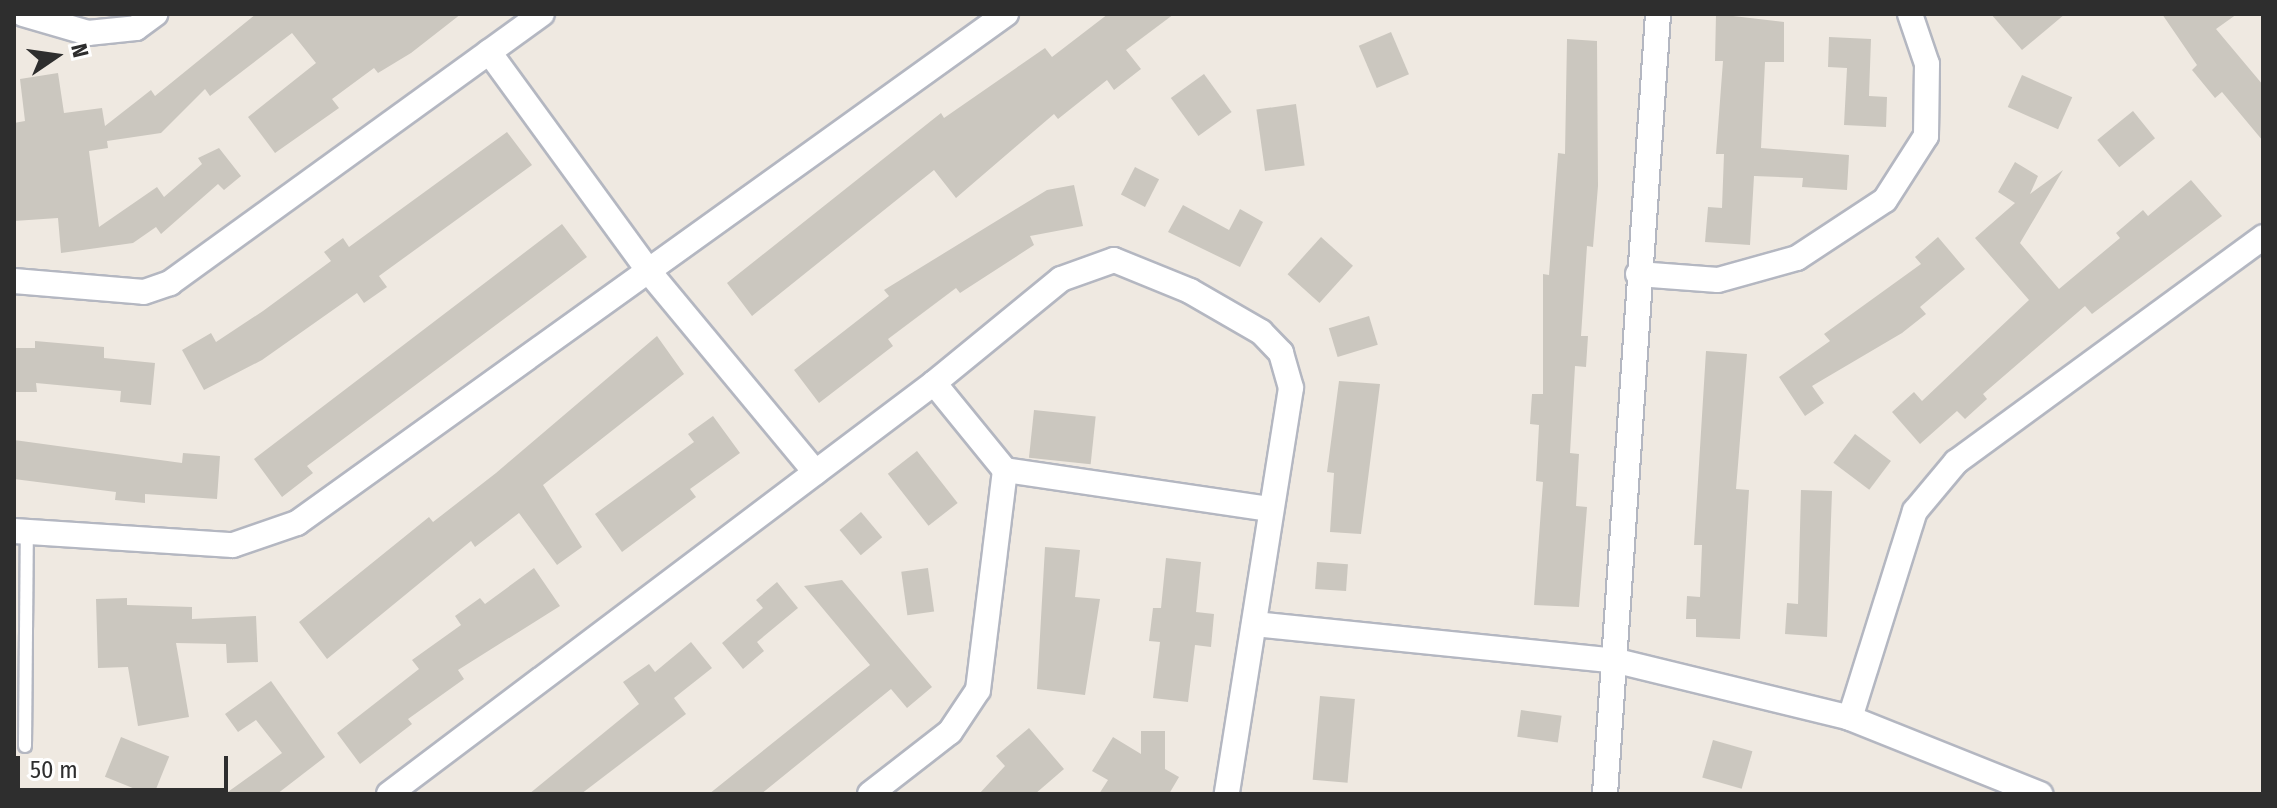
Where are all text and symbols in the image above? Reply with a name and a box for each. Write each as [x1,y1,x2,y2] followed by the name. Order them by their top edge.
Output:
[16,16,96,96] north arrow
[65,41,95,60] text: N
[20,740,232,790] scale bar
[30,756,78,784] text: 50 m

